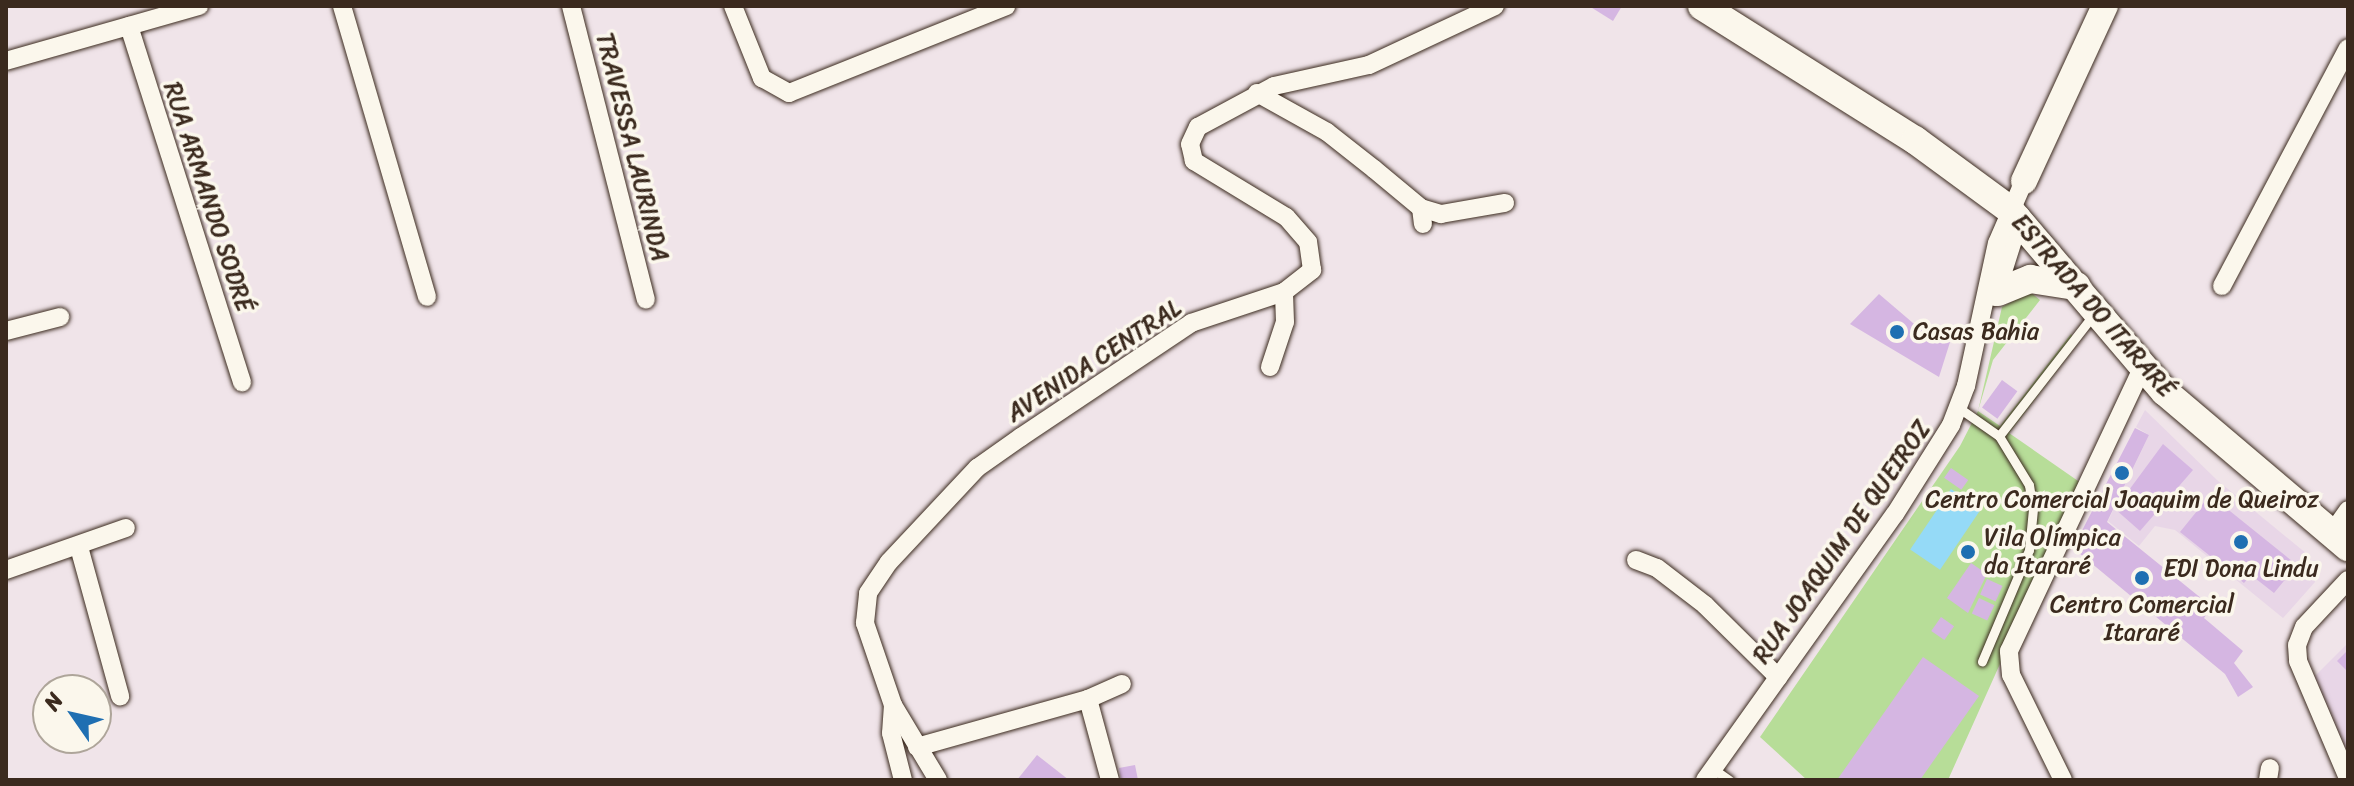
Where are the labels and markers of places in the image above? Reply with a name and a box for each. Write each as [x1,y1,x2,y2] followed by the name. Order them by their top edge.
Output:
[1913,318,2039,346] place label: Casas Bahia
[1888,323,1906,341] marker: Casas Bahia
[2113,464,2131,482] marker: Centro Comercial Joaquim de Queiroz
[1925,486,2319,514] place label: Centro Comercial Joaquim de Queiroz
[1984,524,2121,580] place label: Vila Olímpica da Itararé
[2232,533,2250,551] marker: EDI Dona Lindu
[1959,543,1977,561] marker: Vila Olímpica da Itararé
[2163,555,2319,583] place label: EDI Dona Lindu
[2133,569,2151,587] marker: Centro Comercial Itararé
[2050,591,2234,647] place label: Centro Comercial Itararé

